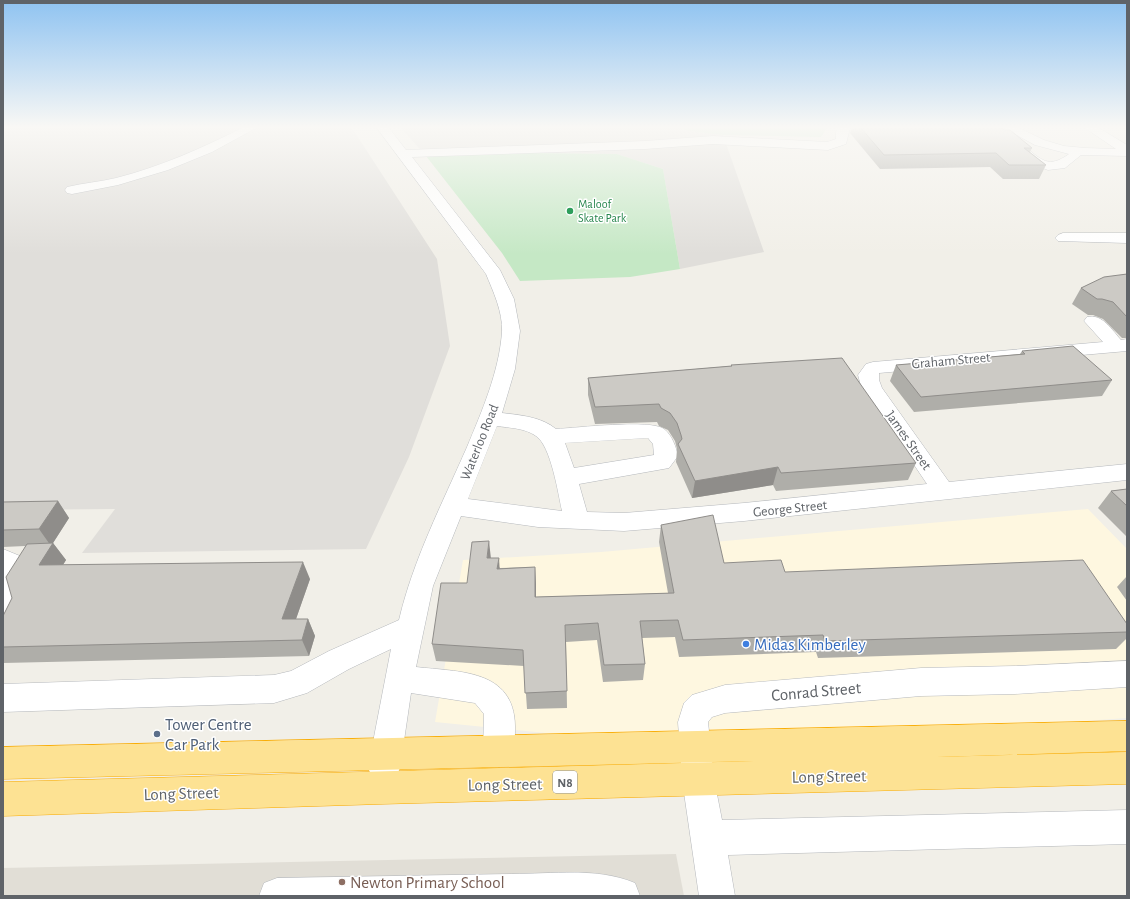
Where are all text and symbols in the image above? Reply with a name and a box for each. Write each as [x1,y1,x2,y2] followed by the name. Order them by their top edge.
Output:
[578,198,627,224] place label: Maloof Skate Park
[565,206,575,216] marker: Maloof Skate Park
[911,351,992,371] street label: Graham Street
[458,402,502,482] street label: Waterloo Road
[883,409,934,473] street label: James Street
[752,498,828,520] street label: George Street
[754,636,866,654] place label: Midas Kimberley
[741,639,751,649] marker: Midas Kimberley
[770,679,862,704] street label: Conrad Street
[165,716,252,753] place label: Tower Centre Car Park
[152,729,162,739] marker: Tower Centre Car Park
[791,767,867,786] street label: Long Street
[553,771,577,793] road number: N8
[467,775,543,794] street label: Long Street
[143,784,219,803] street label: Long Street
[350,874,505,892] place label: Newton Primary School
[337,877,347,887] marker: Newton Primary School

